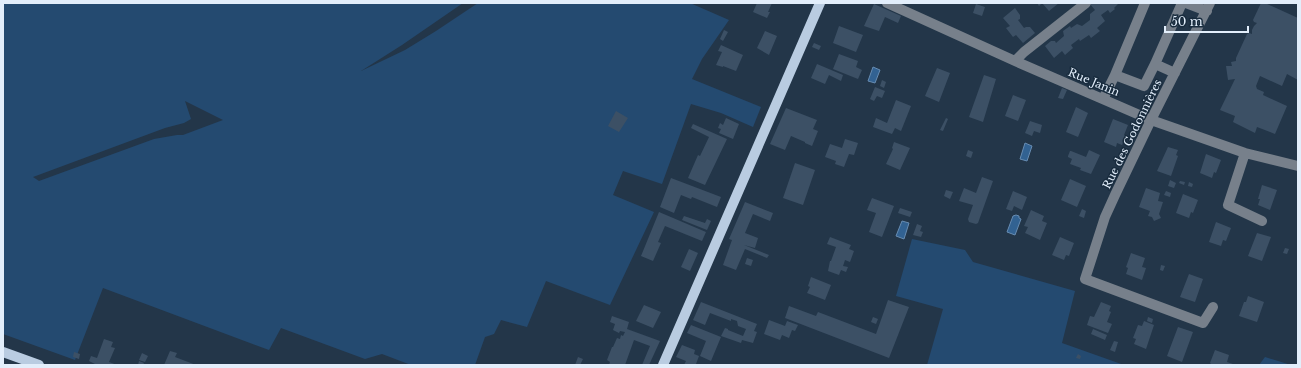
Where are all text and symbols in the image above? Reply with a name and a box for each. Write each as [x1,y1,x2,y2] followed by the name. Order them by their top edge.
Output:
[1165,8,1248,34] scale bar
[1171,14,1203,29] text: 50 m
[1066,65,1122,99] street label: Rue Janin
[1099,77,1165,191] street label: Rue des Godonnières

